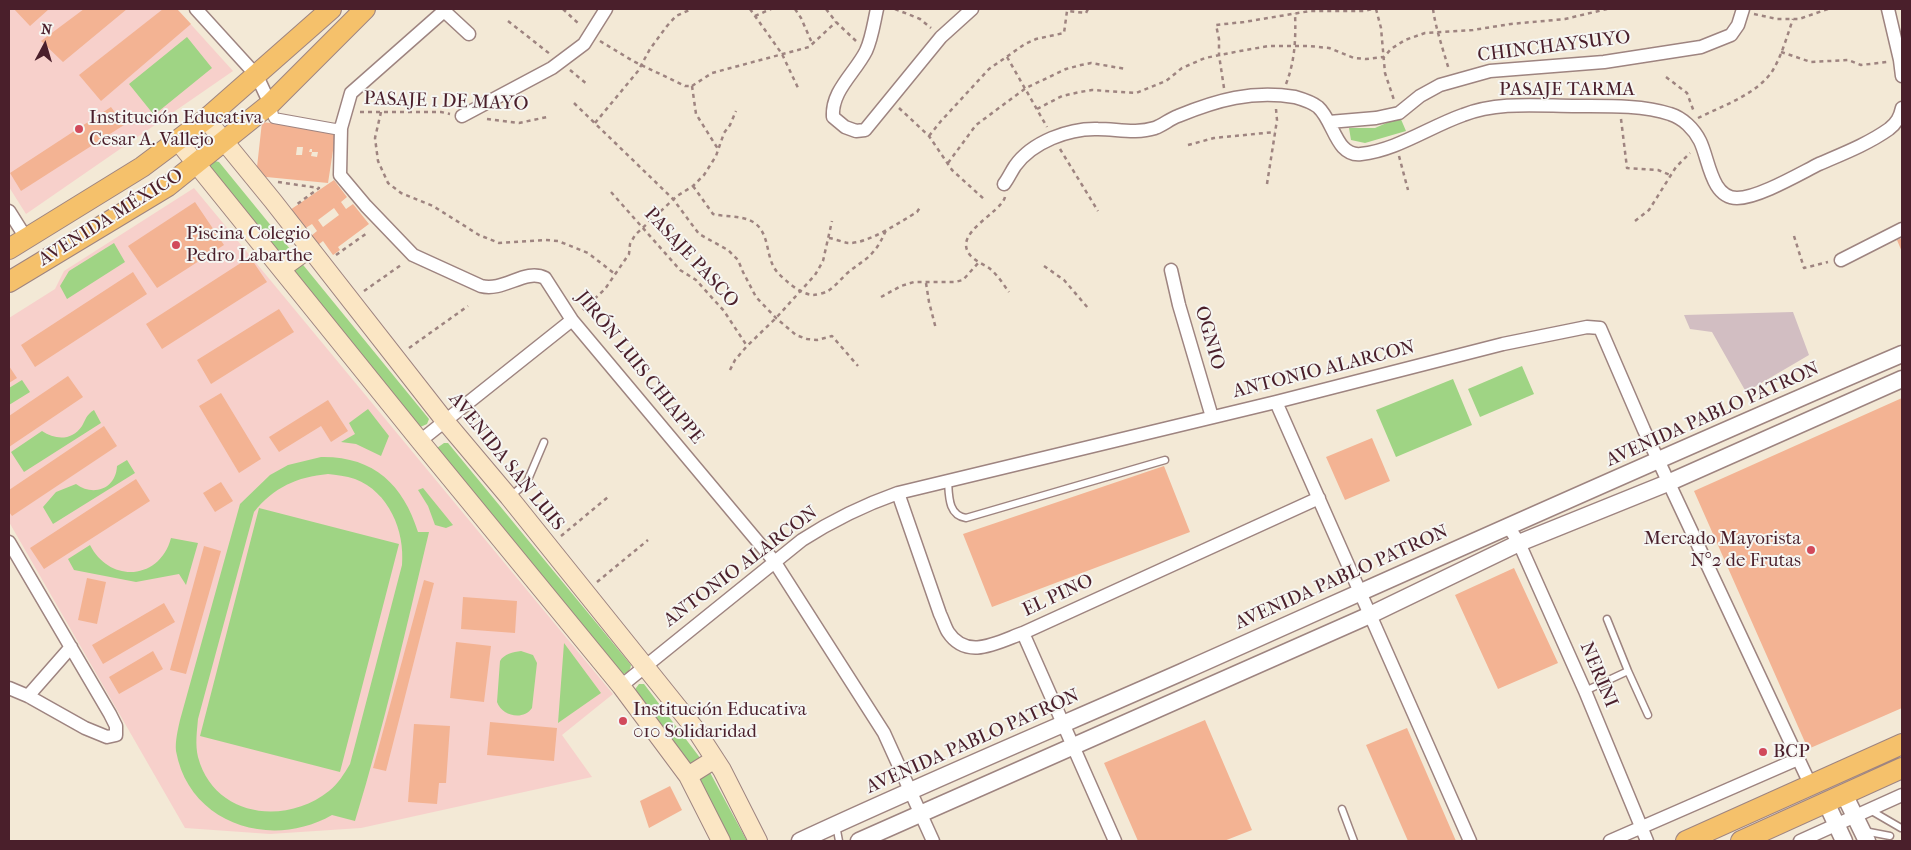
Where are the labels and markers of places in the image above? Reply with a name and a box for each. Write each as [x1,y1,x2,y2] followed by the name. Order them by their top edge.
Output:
[89,107,263,151] place label: Institución Educativa Cesar A. Vallejo
[73,123,85,135] marker: Institución Educativa Cesar A. Vallejo
[186,223,312,267] place label: Piscina Colegio Pedro Labarthe
[170,239,182,251] marker: Piscina Colegio Pedro Labarthe
[1644,528,1801,572] place label: Mercado Mayorista N°2 de Frutas
[1805,544,1817,556] marker: Mercado Mayorista N°2 de Frutas
[633,699,807,743] place label: Institución Educativa 010 Solidaridad
[617,715,629,727] marker: Institución Educativa 010 Solidaridad
[1773,741,1810,763] place label: BCP
[1757,746,1769,758] marker: BCP

